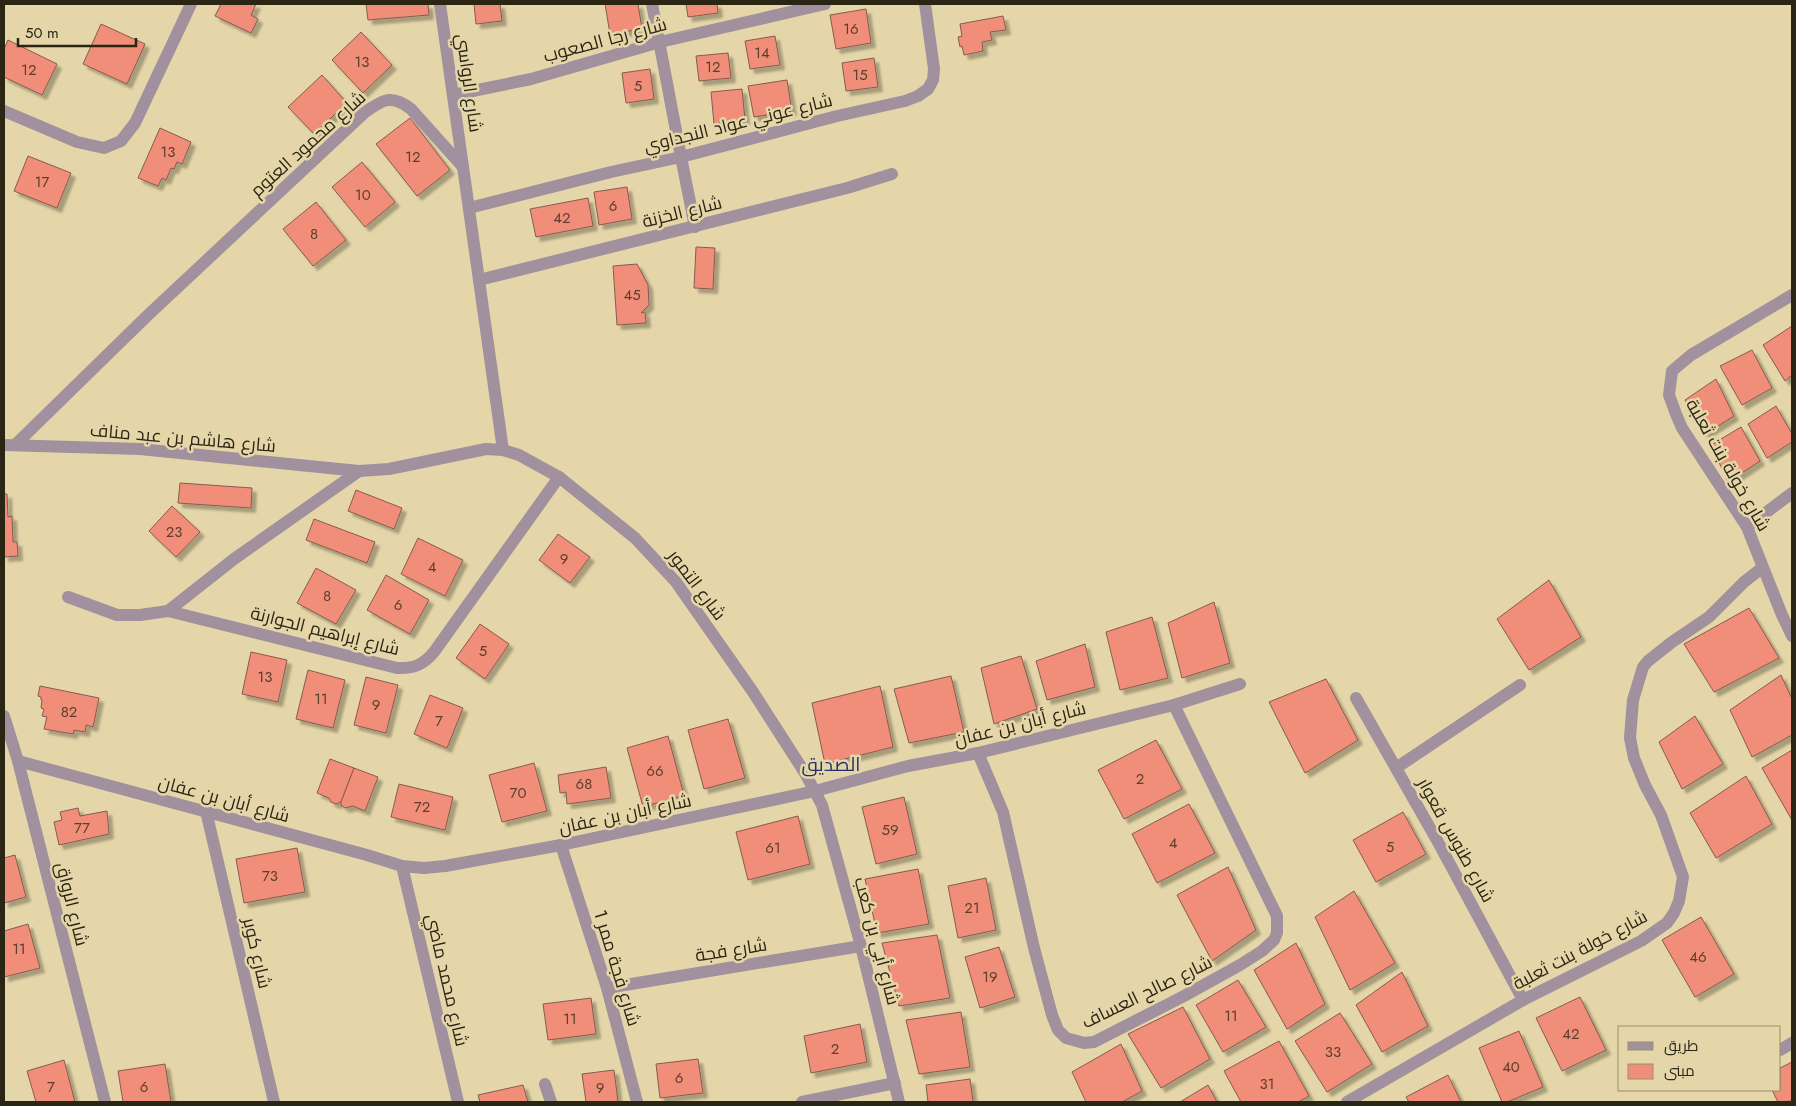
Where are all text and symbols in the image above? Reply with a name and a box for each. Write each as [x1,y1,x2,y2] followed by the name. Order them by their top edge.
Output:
[540,11,670,69] street label: شارع رجا الصعوب
[18,15,135,47] scale bar
[843,18,859,40] house number: 16
[25,22,59,44] text: 50 m
[449,32,489,134] street label: شارع الرواسي
[754,42,770,64] house number: 14
[355,51,369,73] house number: 13
[705,56,721,78] house number: 12
[21,59,37,81] house number: 12
[852,64,868,86] house number: 15
[634,75,642,97] house number: 5
[244,85,372,203] street label: شارع محمود العتوم
[641,87,835,160] street label: شارع عوني عواد النجداوي
[161,141,175,163] house number: 13
[405,146,421,168] house number: 12
[35,171,49,193] house number: 17
[355,184,371,206] house number: 10
[639,190,725,234] street label: شارع الخزنة
[609,195,617,217] house number: 6
[553,207,571,229] house number: 42
[310,223,318,245] house number: 8
[623,284,641,306] house number: 45
[1679,394,1777,536] street label: شارع خولة بنت ثعلبة
[89,417,277,459] street label: شارع هاشم بن عبد مناف
[166,521,182,543] house number: 23
[661,543,732,626] street label: شارع التمور
[560,548,568,570] house number: 9
[428,556,437,578] house number: 4
[323,585,331,607] house number: 8
[394,594,402,616] house number: 6
[248,600,402,662] street label: شارع إبراهيم الجوارنة
[479,640,487,662] house number: 5
[258,666,272,688] house number: 13
[314,688,328,710] house number: 11
[372,694,380,716] house number: 9
[951,695,1089,753] street label: شارع أبان بن عفان
[61,701,77,723] house number: 82
[435,710,443,732] house number: 7
[802,751,860,778] district label: الصديق
[646,760,664,782] house number: 66
[1136,768,1144,790] house number: 2
[156,769,292,829] street label: شارع أبان بن عفان
[1410,772,1501,907] street label: شارع طنوس قعوار
[576,773,592,795] house number: 68
[510,782,526,804] house number: 70
[556,787,694,841] street label: شارع أبان بن عفان
[414,796,430,818] house number: 72
[74,817,90,839] house number: 77
[881,819,899,841] house number: 59
[1169,832,1178,854] house number: 4
[1386,836,1394,858] house number: 5
[765,837,781,859] house number: 61
[49,859,95,949] street label: شارع الرواق
[262,865,278,887] house number: 73
[846,874,907,1008] street label: شارع أبي بن كعب
[964,897,980,919] house number: 21
[1508,904,1652,996] street label: شارع خولة بنت ثعلبة
[587,907,647,1029] street label: شارع فجة ممر 1
[419,911,475,1049] street label: شارع محمد ماضي
[236,914,278,991] street label: شارع كوبر
[693,931,769,969] street label: شارع فجة
[12,938,26,960] house number: 11
[1689,946,1707,968] house number: 46
[1077,949,1217,1035] street label: شارع صالح العساف
[982,966,998,988] house number: 19
[1224,1005,1238,1027] house number: 11
[563,1008,577,1030] house number: 11
[1562,1023,1580,1045] house number: 42
[1618,1026,1781,1091] legend
[1664,1035,1698,1057] text: طريق
[831,1038,839,1060] house number: 2
[1325,1041,1341,1063] house number: 33
[1502,1056,1520,1078] house number: 40
[1664,1060,1695,1082] text: مبنى
[675,1067,683,1089] house number: 6
[1260,1073,1274,1095] house number: 31
[47,1076,55,1098] house number: 7
[140,1076,148,1098] house number: 6
[596,1077,604,1099] house number: 9

